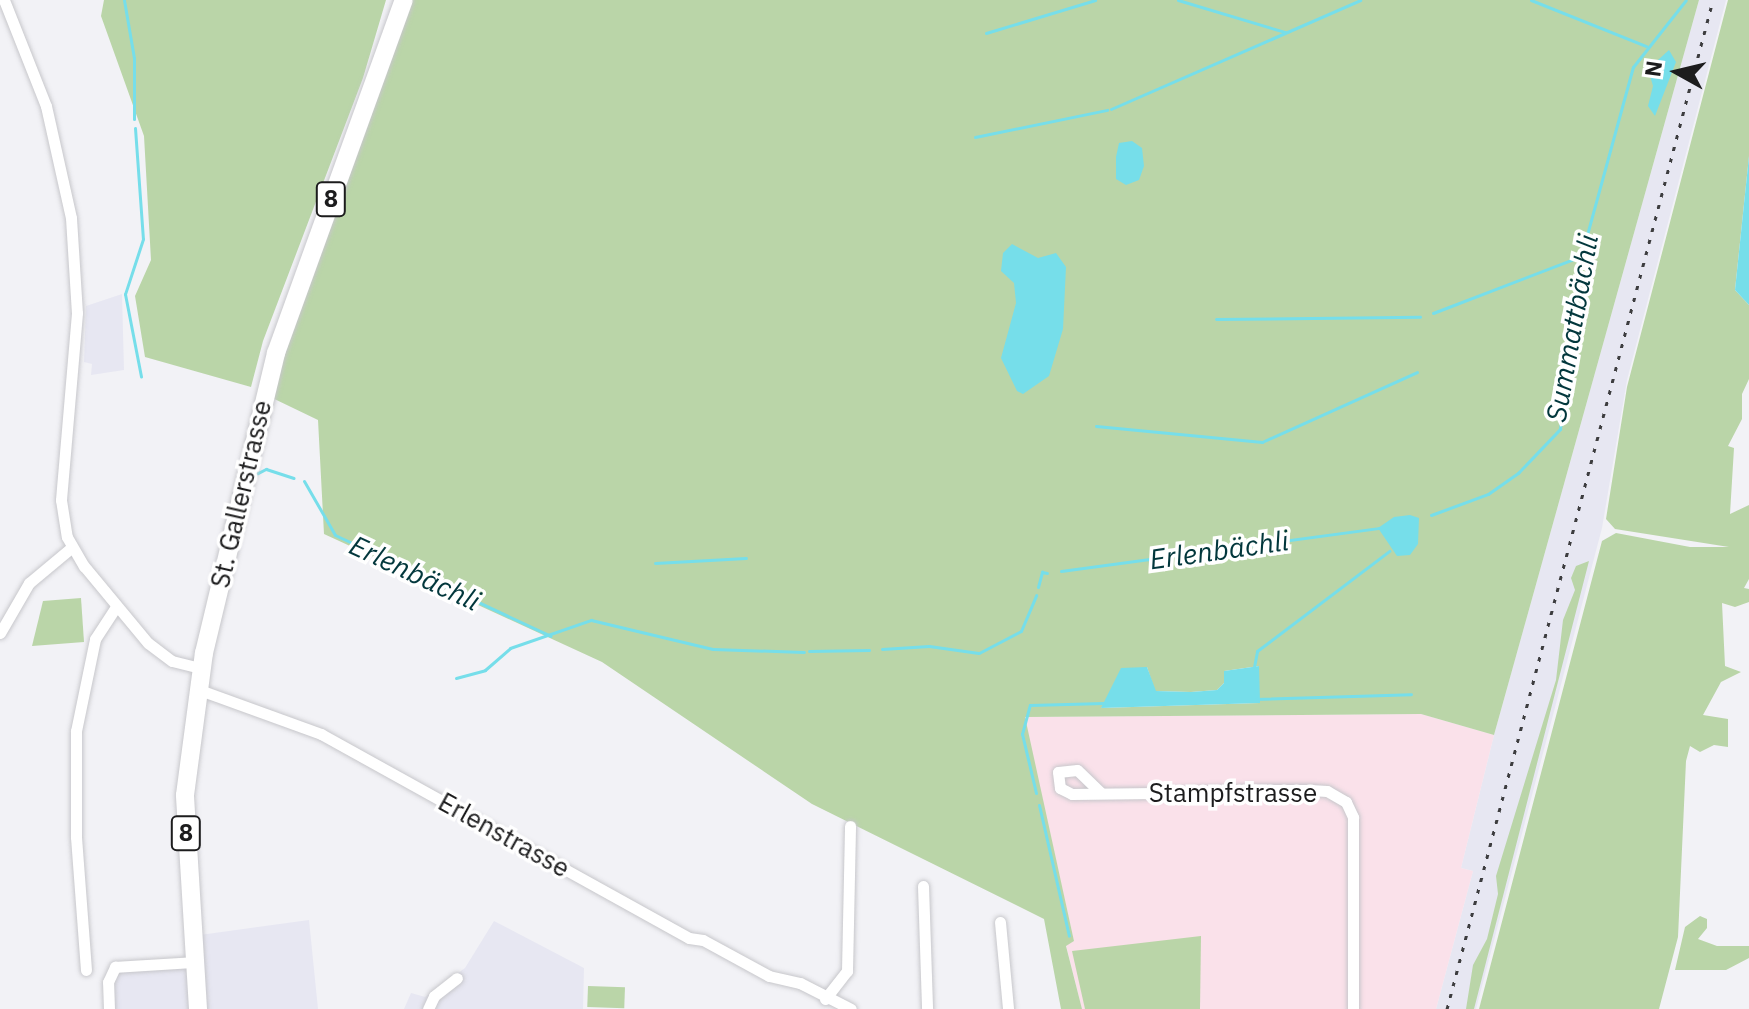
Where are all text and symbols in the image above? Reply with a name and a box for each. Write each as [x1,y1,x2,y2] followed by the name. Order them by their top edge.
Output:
[1637,32,1717,112] north arrow
[1637,59,1668,78] text: N
[315,179,347,219] road number: 8
[1539,231,1605,425] water label: Summattbächli
[204,397,278,591] street label: St. Gallerstrasse
[1147,524,1291,576] water label: Erlenbächli
[344,528,486,618] water label: Erlenbächli
[1149,777,1317,809] street label: Stampfstrasse
[433,786,575,884] street label: Erlenstrasse
[170,813,202,853] road number: 8

